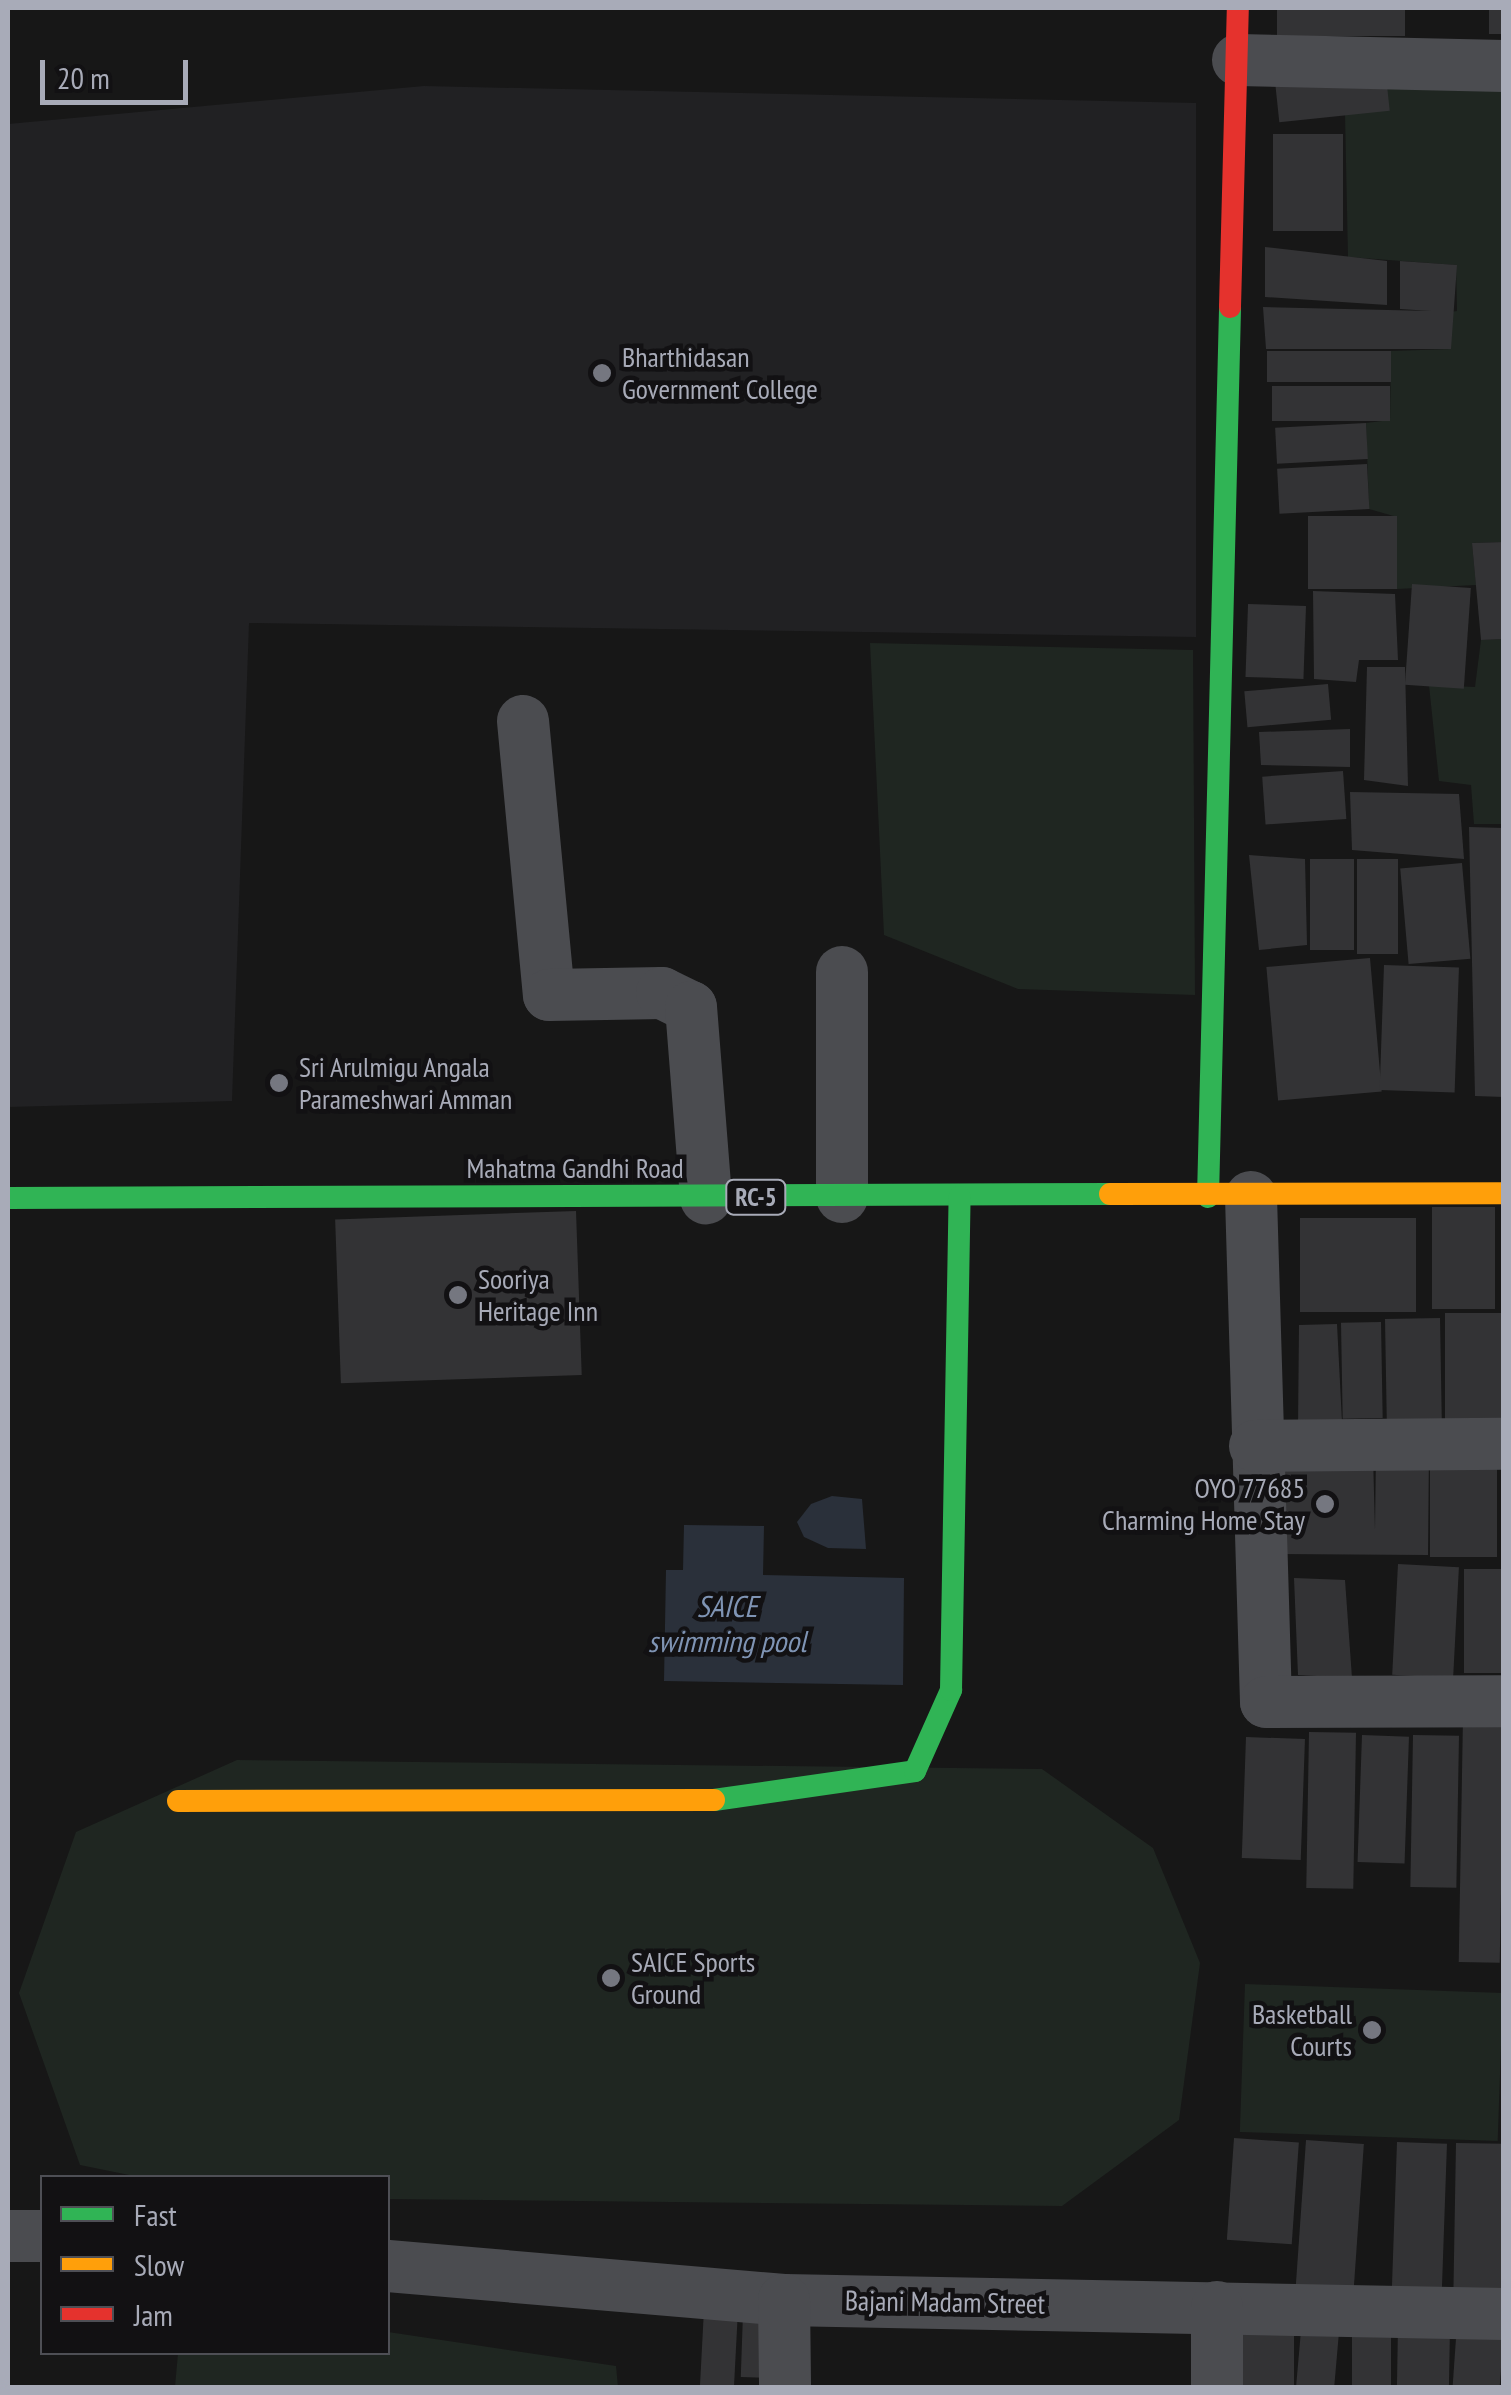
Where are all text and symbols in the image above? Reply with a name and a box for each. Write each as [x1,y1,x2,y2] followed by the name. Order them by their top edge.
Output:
[45,40,192,102] scale bar
[57,58,110,97] text: 20 m
[622,340,818,406] place label: Bharthidasan Government College
[591,362,613,384] marker: Bharthidasan Government College
[299,1050,513,1116] place label: Sri Arulmigu Angala Parameshwari Amman
[268,1072,290,1094] marker: Sri Arulmigu Angala Parameshwari Amman
[466,1151,684,1185] street label: Mahatma Gandhi Road
[724,1177,788,1217] road number: RC-5
[478,1262,598,1328] place label: Sooriya Heritage Inn
[447,1284,469,1306] marker: Sooriya Heritage Inn
[1102,1471,1305,1537] place label: OYO 77685 Charming Home Stay
[1314,1493,1336,1515] marker: OYO 77685 Charming Home Stay
[648,1588,806,1658] water label: SAICE swimming pool
[631,1945,755,2011] place label: SAICE Sports Ground
[600,1967,622,1989] marker: SAICE Sports Ground
[1252,1997,1352,2063] place label: Basketball Courts
[1361,2019,1383,2041] marker: Basketball Courts
[40,2175,390,2355] legend
[134,2195,177,2234] text: Fast
[134,2245,184,2284] text: Slow
[845,2283,1045,2321] street label: Bajani Madam Street
[134,2295,173,2334] text: Jam

